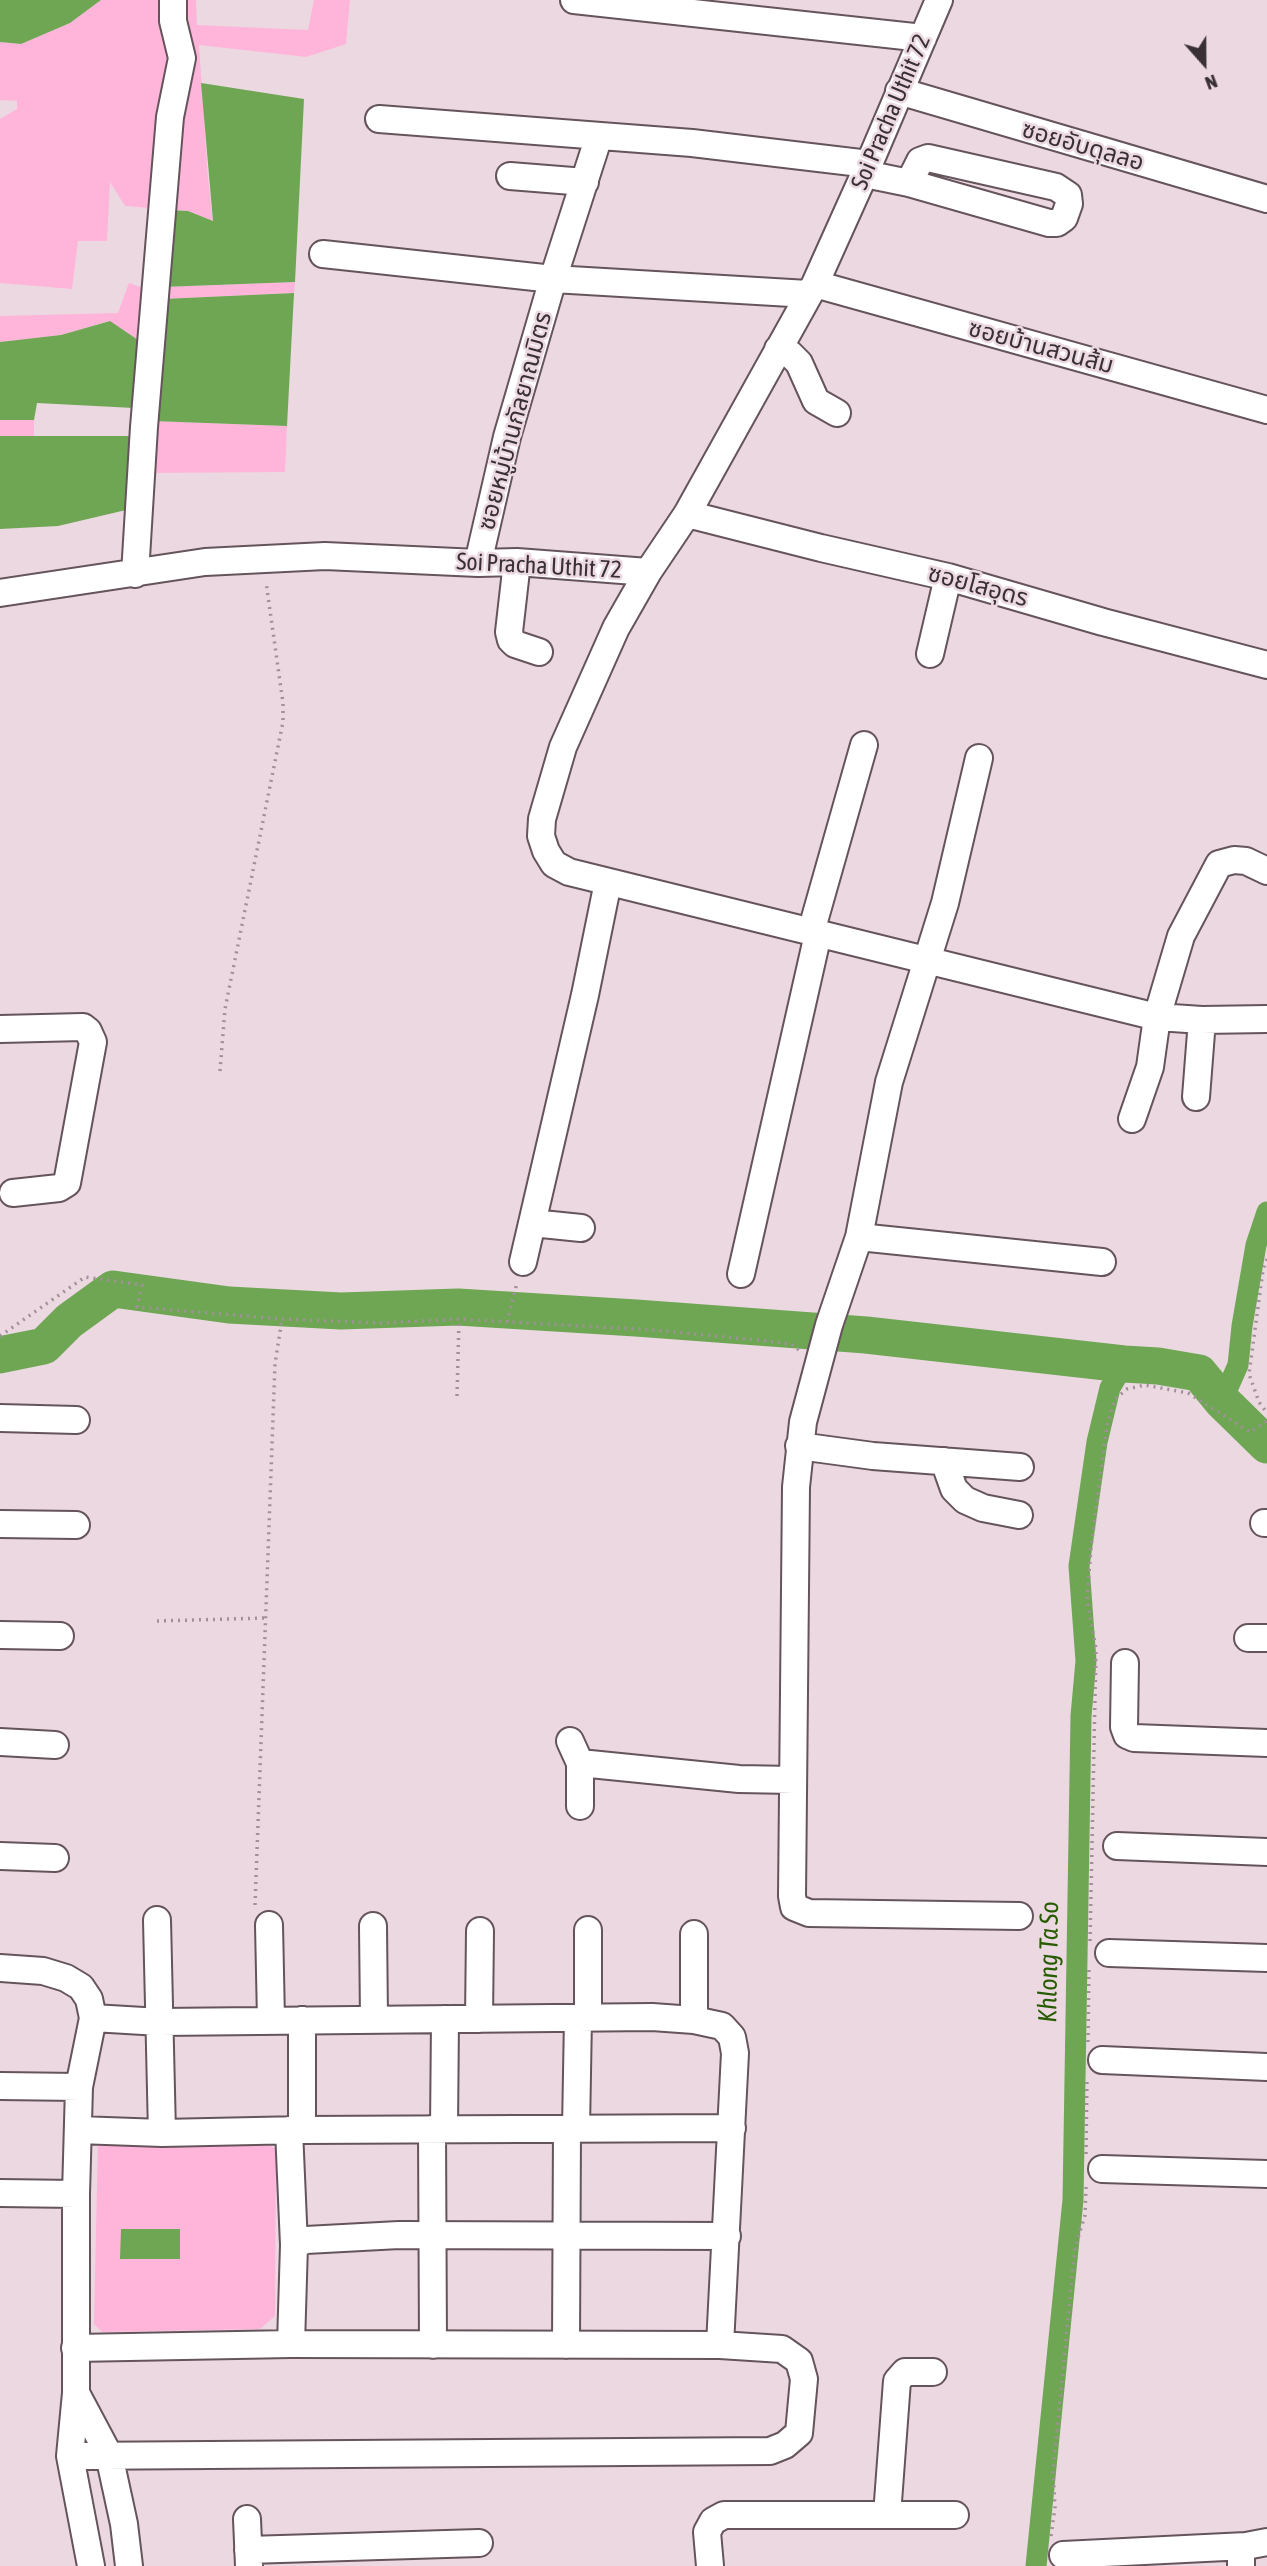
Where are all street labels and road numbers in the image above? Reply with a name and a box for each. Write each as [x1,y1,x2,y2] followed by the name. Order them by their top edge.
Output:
[845,30,937,194] street label: Soi Pracha Uthit 72
[1019,115,1147,177] street label: ซอยอับดุลลอ
[472,309,558,533] street label: ซอยหมู่บ้านกัลยาณมิตร
[965,314,1117,380] street label: ซอยบ้านสวนส้ม
[456,547,622,585] street label: Soi Pracha Uthit 72
[925,559,1031,613] street label: ซอยโสอุดร

